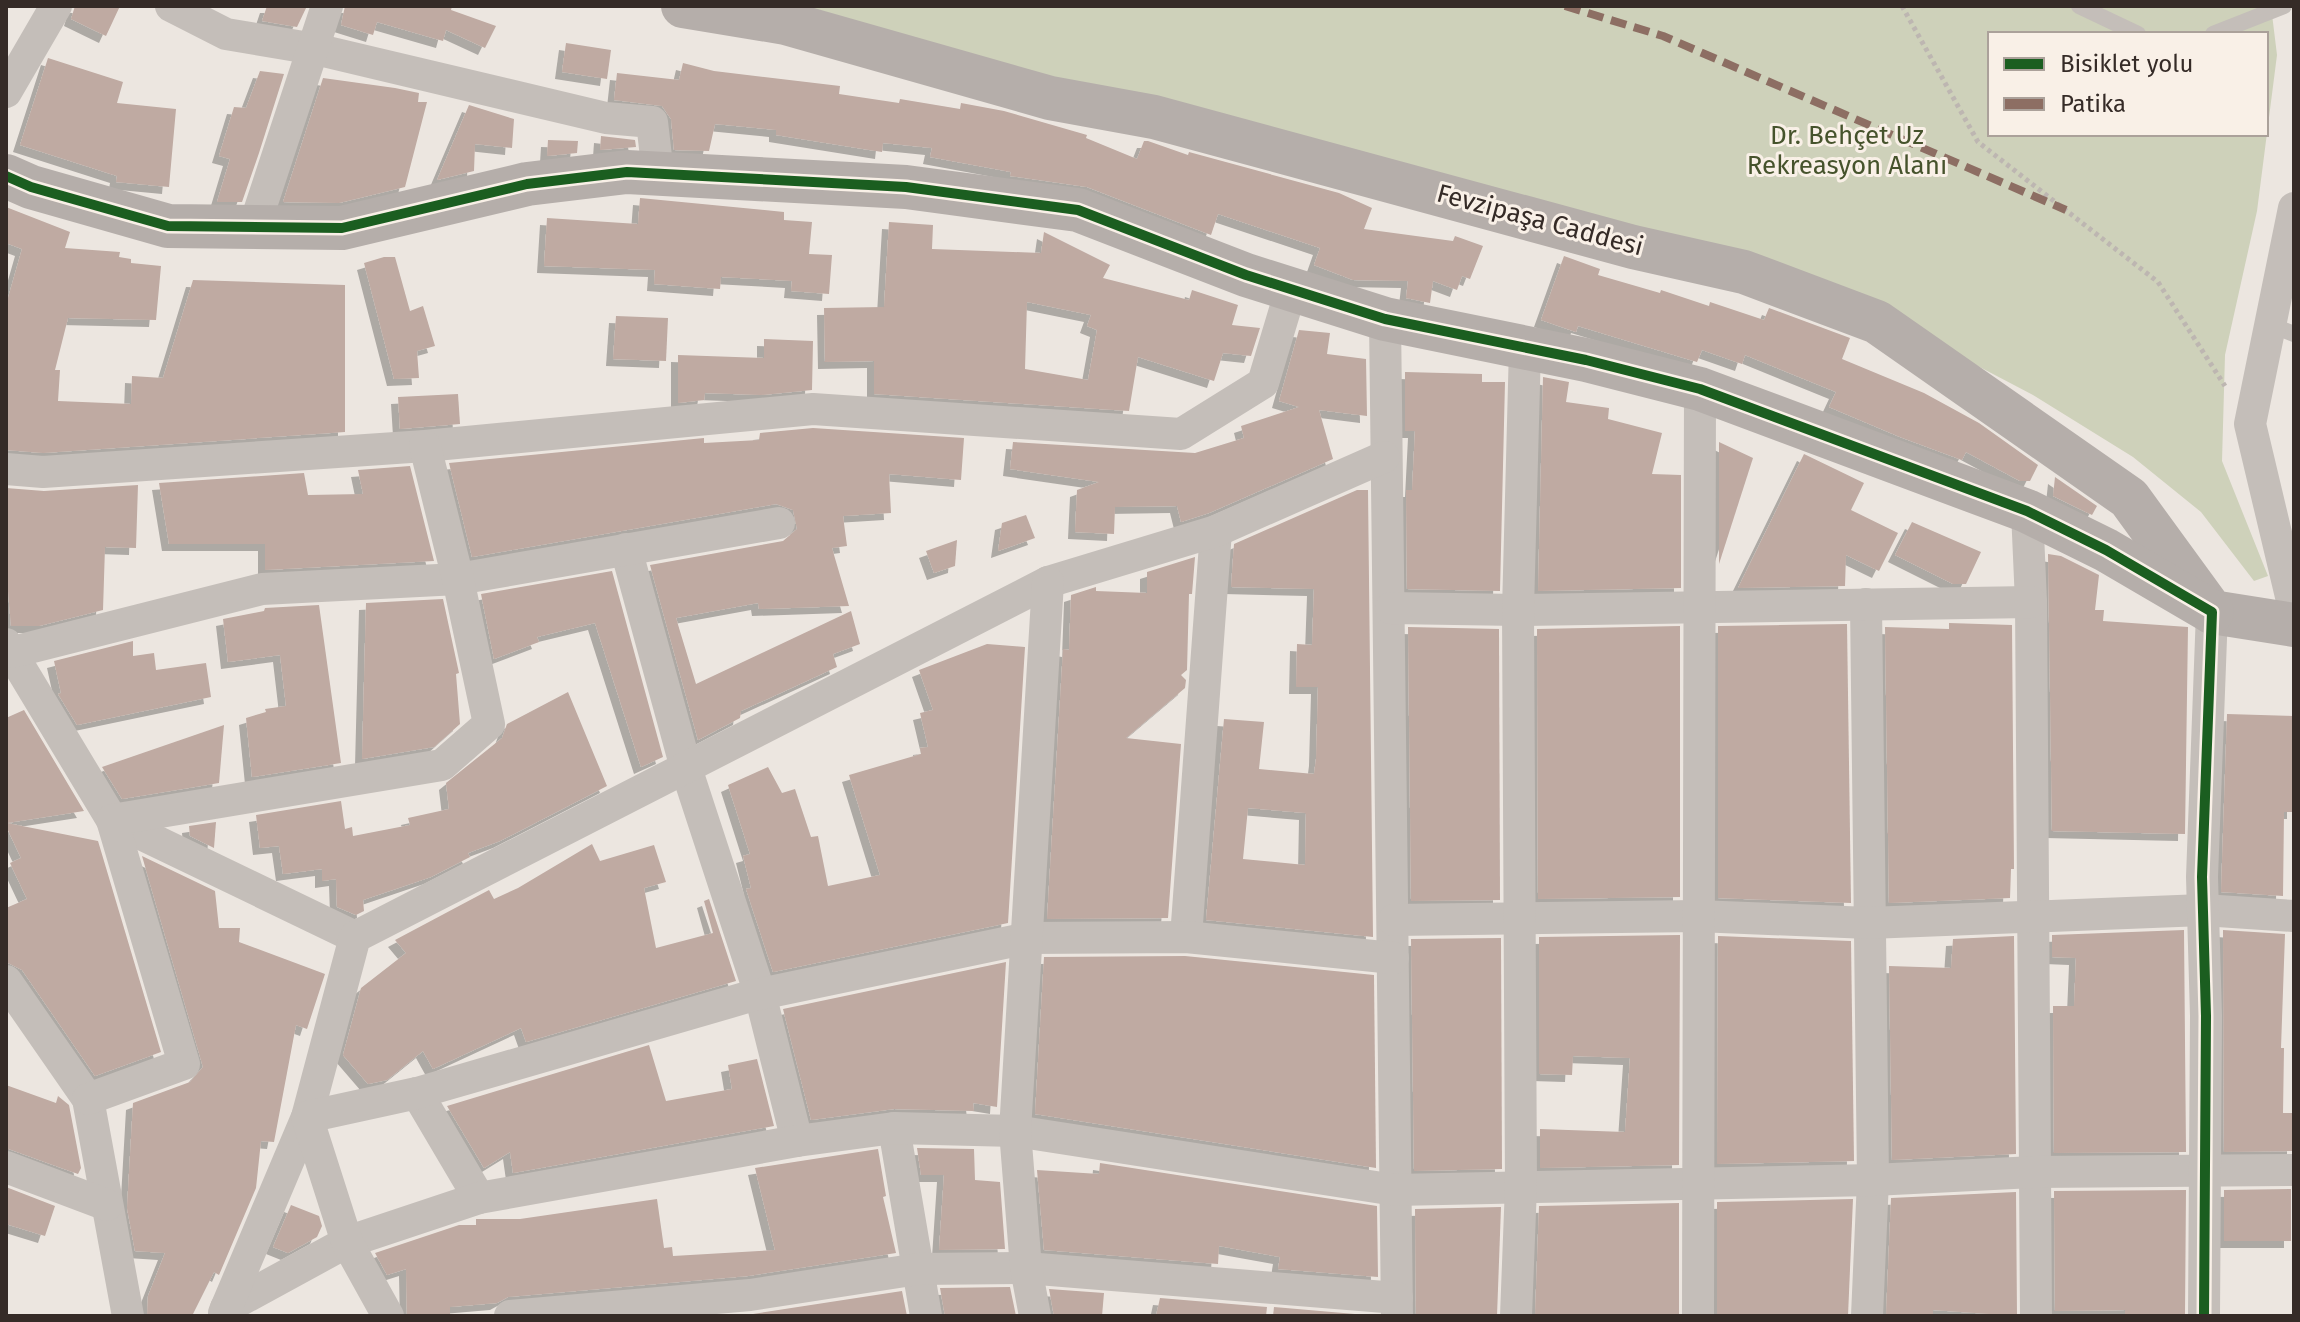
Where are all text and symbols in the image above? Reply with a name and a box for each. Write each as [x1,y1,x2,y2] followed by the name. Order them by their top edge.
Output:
[1988,32,2268,136] legend
[2060,50,2193,78] text: Bisiklet yolu
[2060,90,2126,118] text: Patika
[1747,120,1947,181] park label: Dr. Behçet Uz Rekreasyon Alanı
[1433,178,1647,262] street label: Fevzipaşa Caddesi

